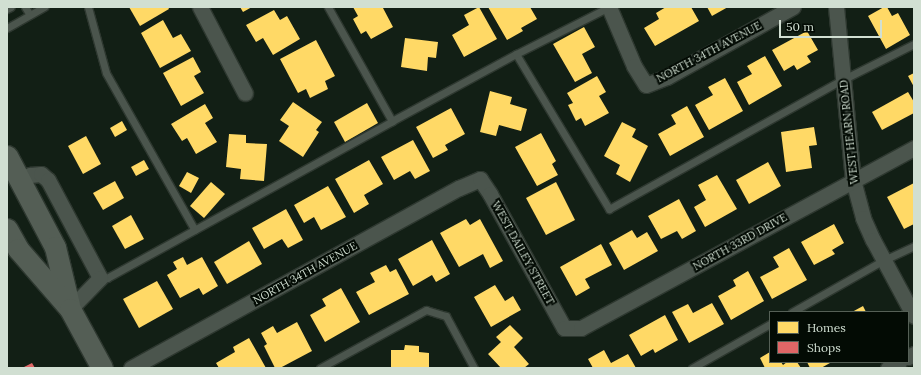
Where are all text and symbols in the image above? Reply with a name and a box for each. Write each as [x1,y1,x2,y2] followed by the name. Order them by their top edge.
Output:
[781,12,884,38] scale bar
[654,19,764,85] street label: NORTH 34TH AVENUE
[786,19,814,34] text: 50 m
[837,79,861,185] street label: WEST HEARN ROAD
[489,199,557,307] street label: WEST DAILEY STREET
[691,211,789,273] street label: NORTH 33RD DRIVE
[251,239,359,307] street label: NORTH 34TH AVENUE
[769,311,909,363] legend
[807,320,846,335] text: Homes
[807,340,841,355] text: Shops

